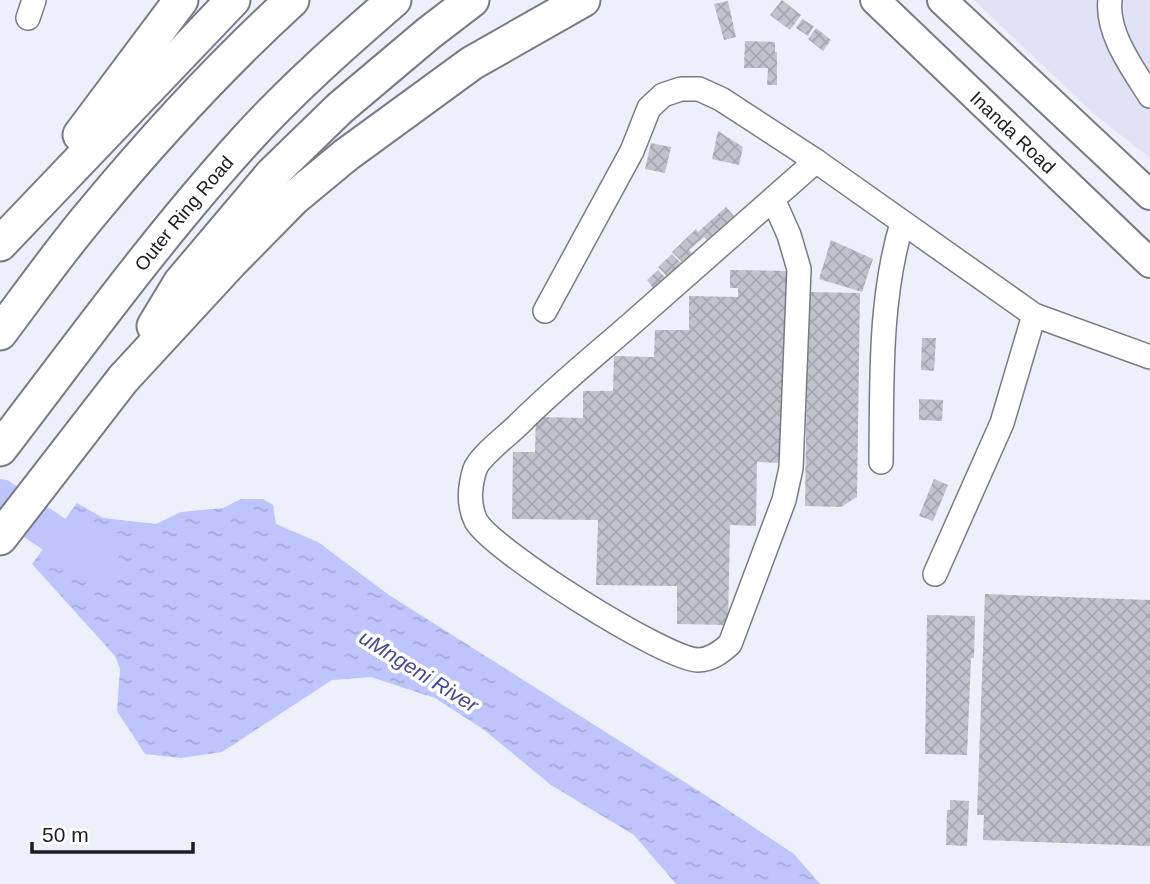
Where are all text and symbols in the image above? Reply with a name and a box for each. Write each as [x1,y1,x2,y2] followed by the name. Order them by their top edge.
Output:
[966,87,1060,177] street label: Inanda Road
[130,151,237,275] street label: Outer Ring Road
[355,625,483,717] water label: uMngeni River
[32,810,192,854] scale bar
[42,823,89,846] text: 50 m

